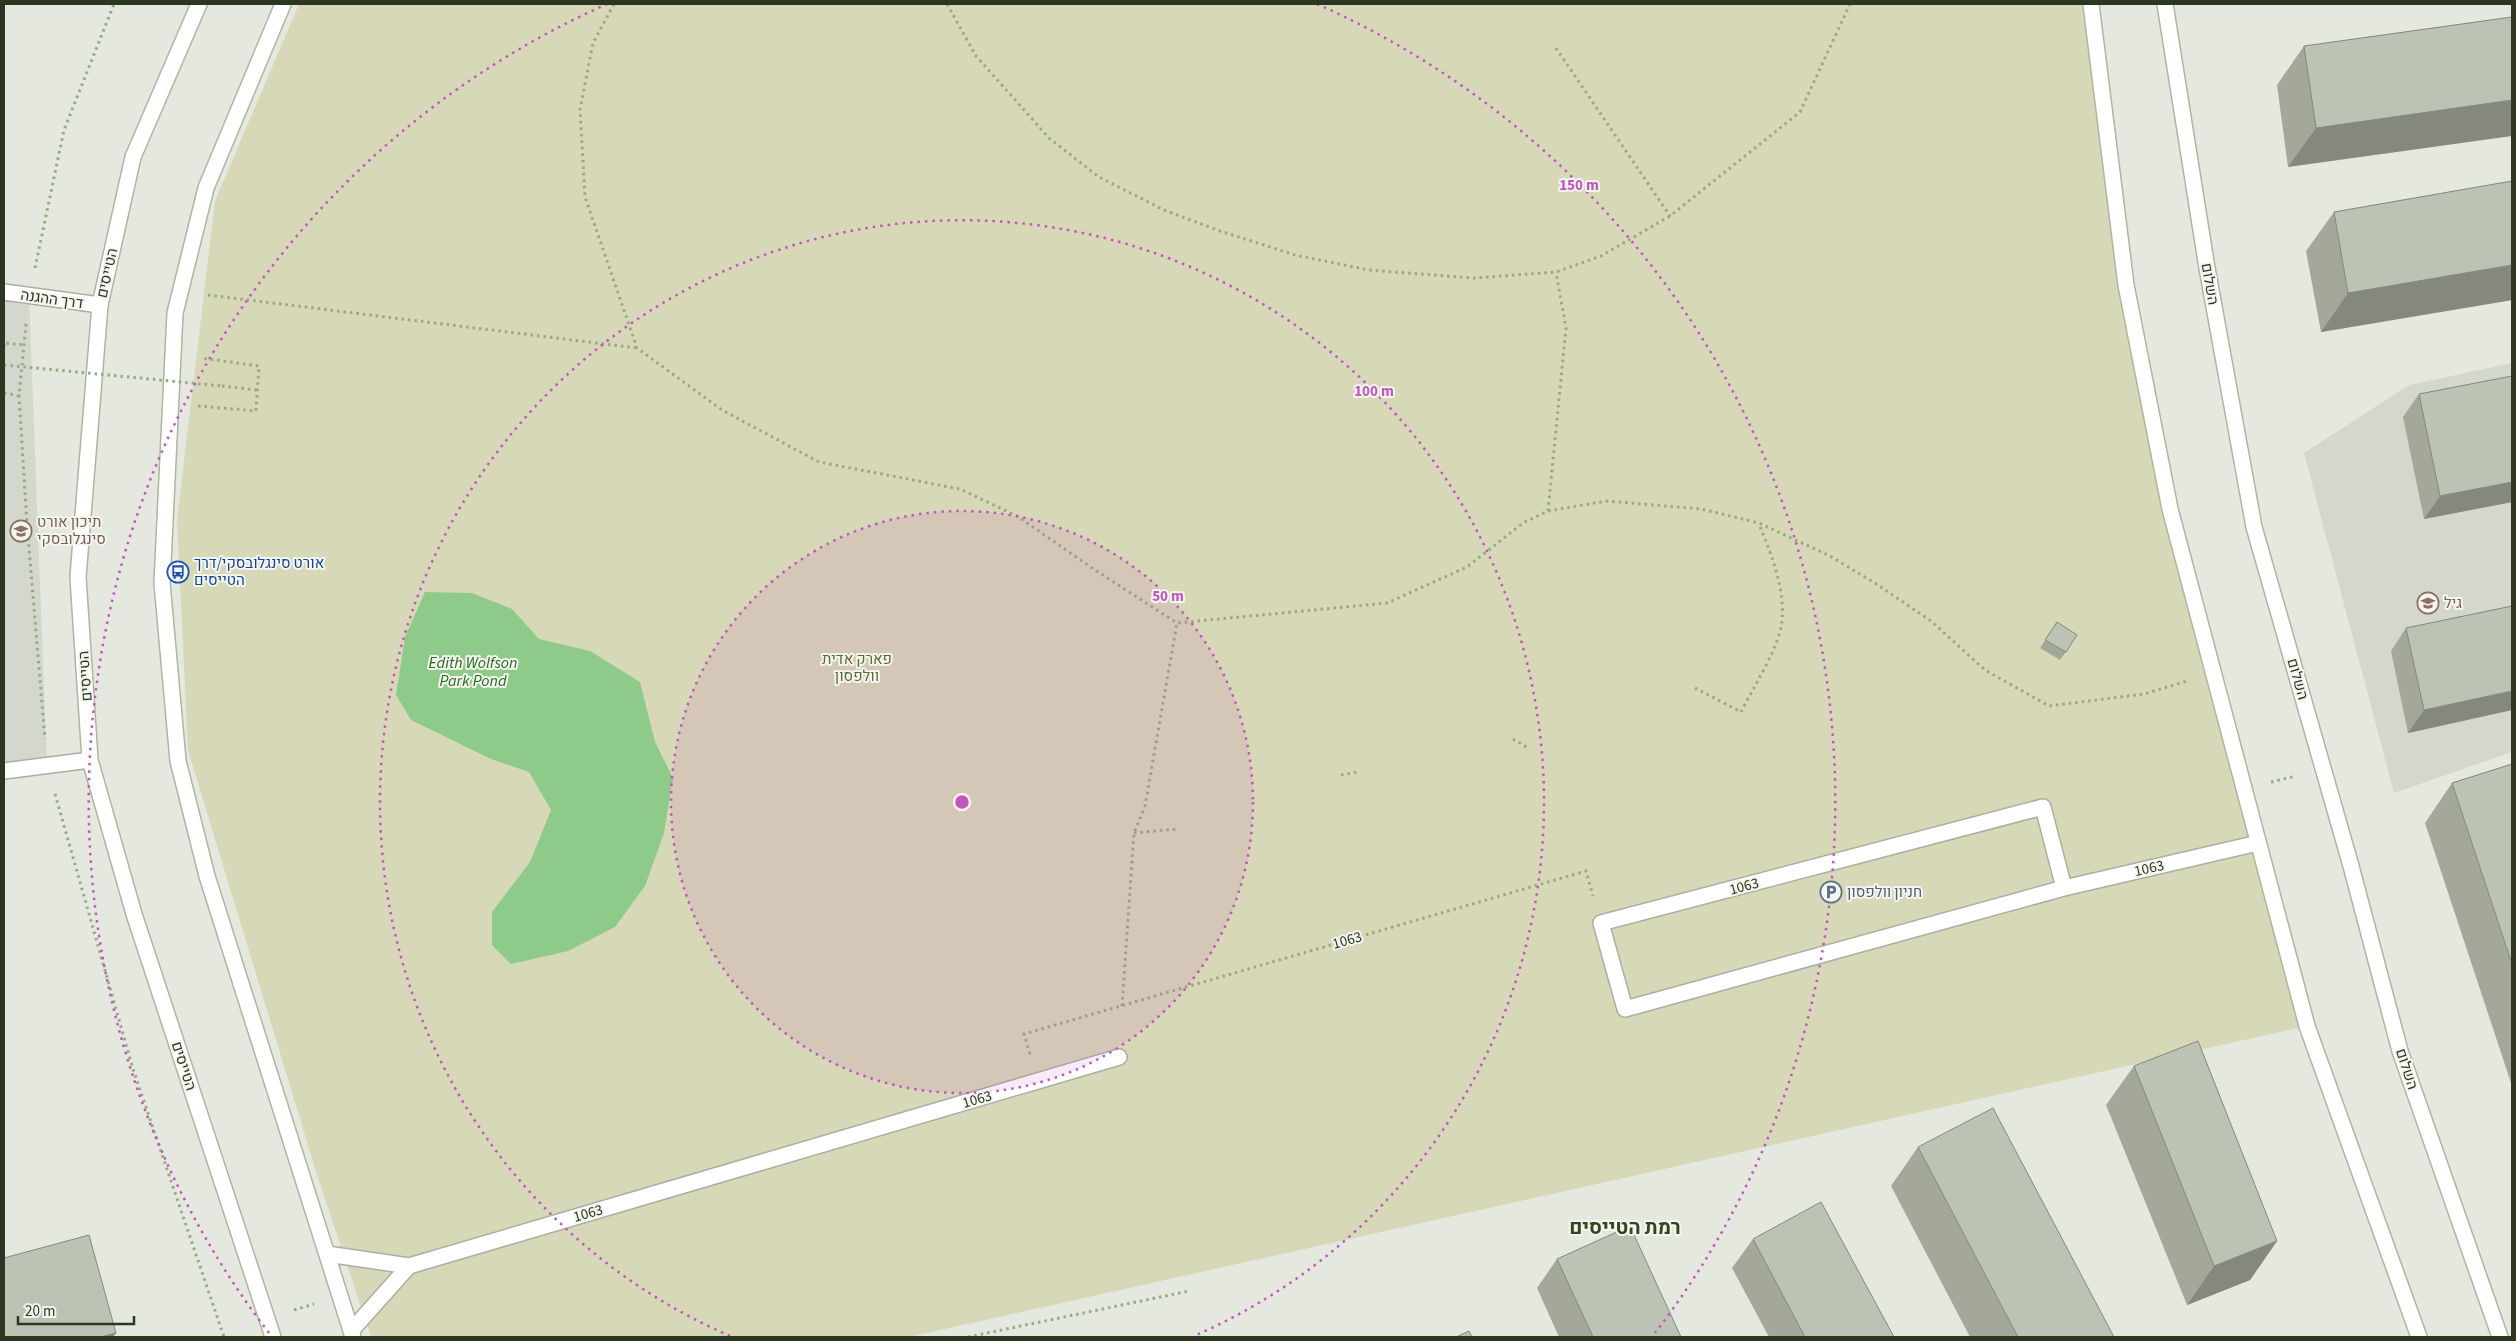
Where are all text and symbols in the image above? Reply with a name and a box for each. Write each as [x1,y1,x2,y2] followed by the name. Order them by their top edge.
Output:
[1559,175,1599,196] text: 150 m
[92,246,123,300] street label: הטייסים
[2195,261,2224,307] street label: השלום
[19,285,85,314] street label: דרך ההגנה
[1354,381,1394,402] text: 100 m
[37,512,106,550] place label: תיכון אורט סינגלובסקי
[9,519,33,543] school or university icon: תיכון אורט סינגלובסקי
[194,553,324,591] place label: אורט סינגלובסקי/דרך הטייסים
[166,560,190,584] bus stop icon: אורט סינגלובסקי/דרך הטייסים
[1152,586,1184,607] text: 50 m
[2416,591,2440,615] school or university icon: גיל
[2444,593,2462,614] place label: גיל
[822,649,892,687] park label: פארק אדית וולפסון
[73,650,98,702] street label: הטייסים
[429,652,517,692] water label: Edith Wolfson Park Pond
[2282,656,2313,702] street label: השלום
[953,793,971,811] centre of rings
[2132,855,2166,882] street label: 1063
[1727,872,1761,900] street label: 1063
[1819,880,1843,904] parking icon: חניון וולפסון
[1847,882,1922,903] place label: חניון וולפסון
[1330,926,1364,955] street label: 1063
[166,1039,201,1094] street label: הטייסים
[2390,1046,2423,1093] street label: השלום
[960,1085,994,1114] street label: 1063
[571,1199,605,1228] street label: 1063
[1569,1214,1681,1242] district label: רמת הטייסים
[18,1294,134,1326] scale bar
[25,1301,55,1322] text: 20 m

